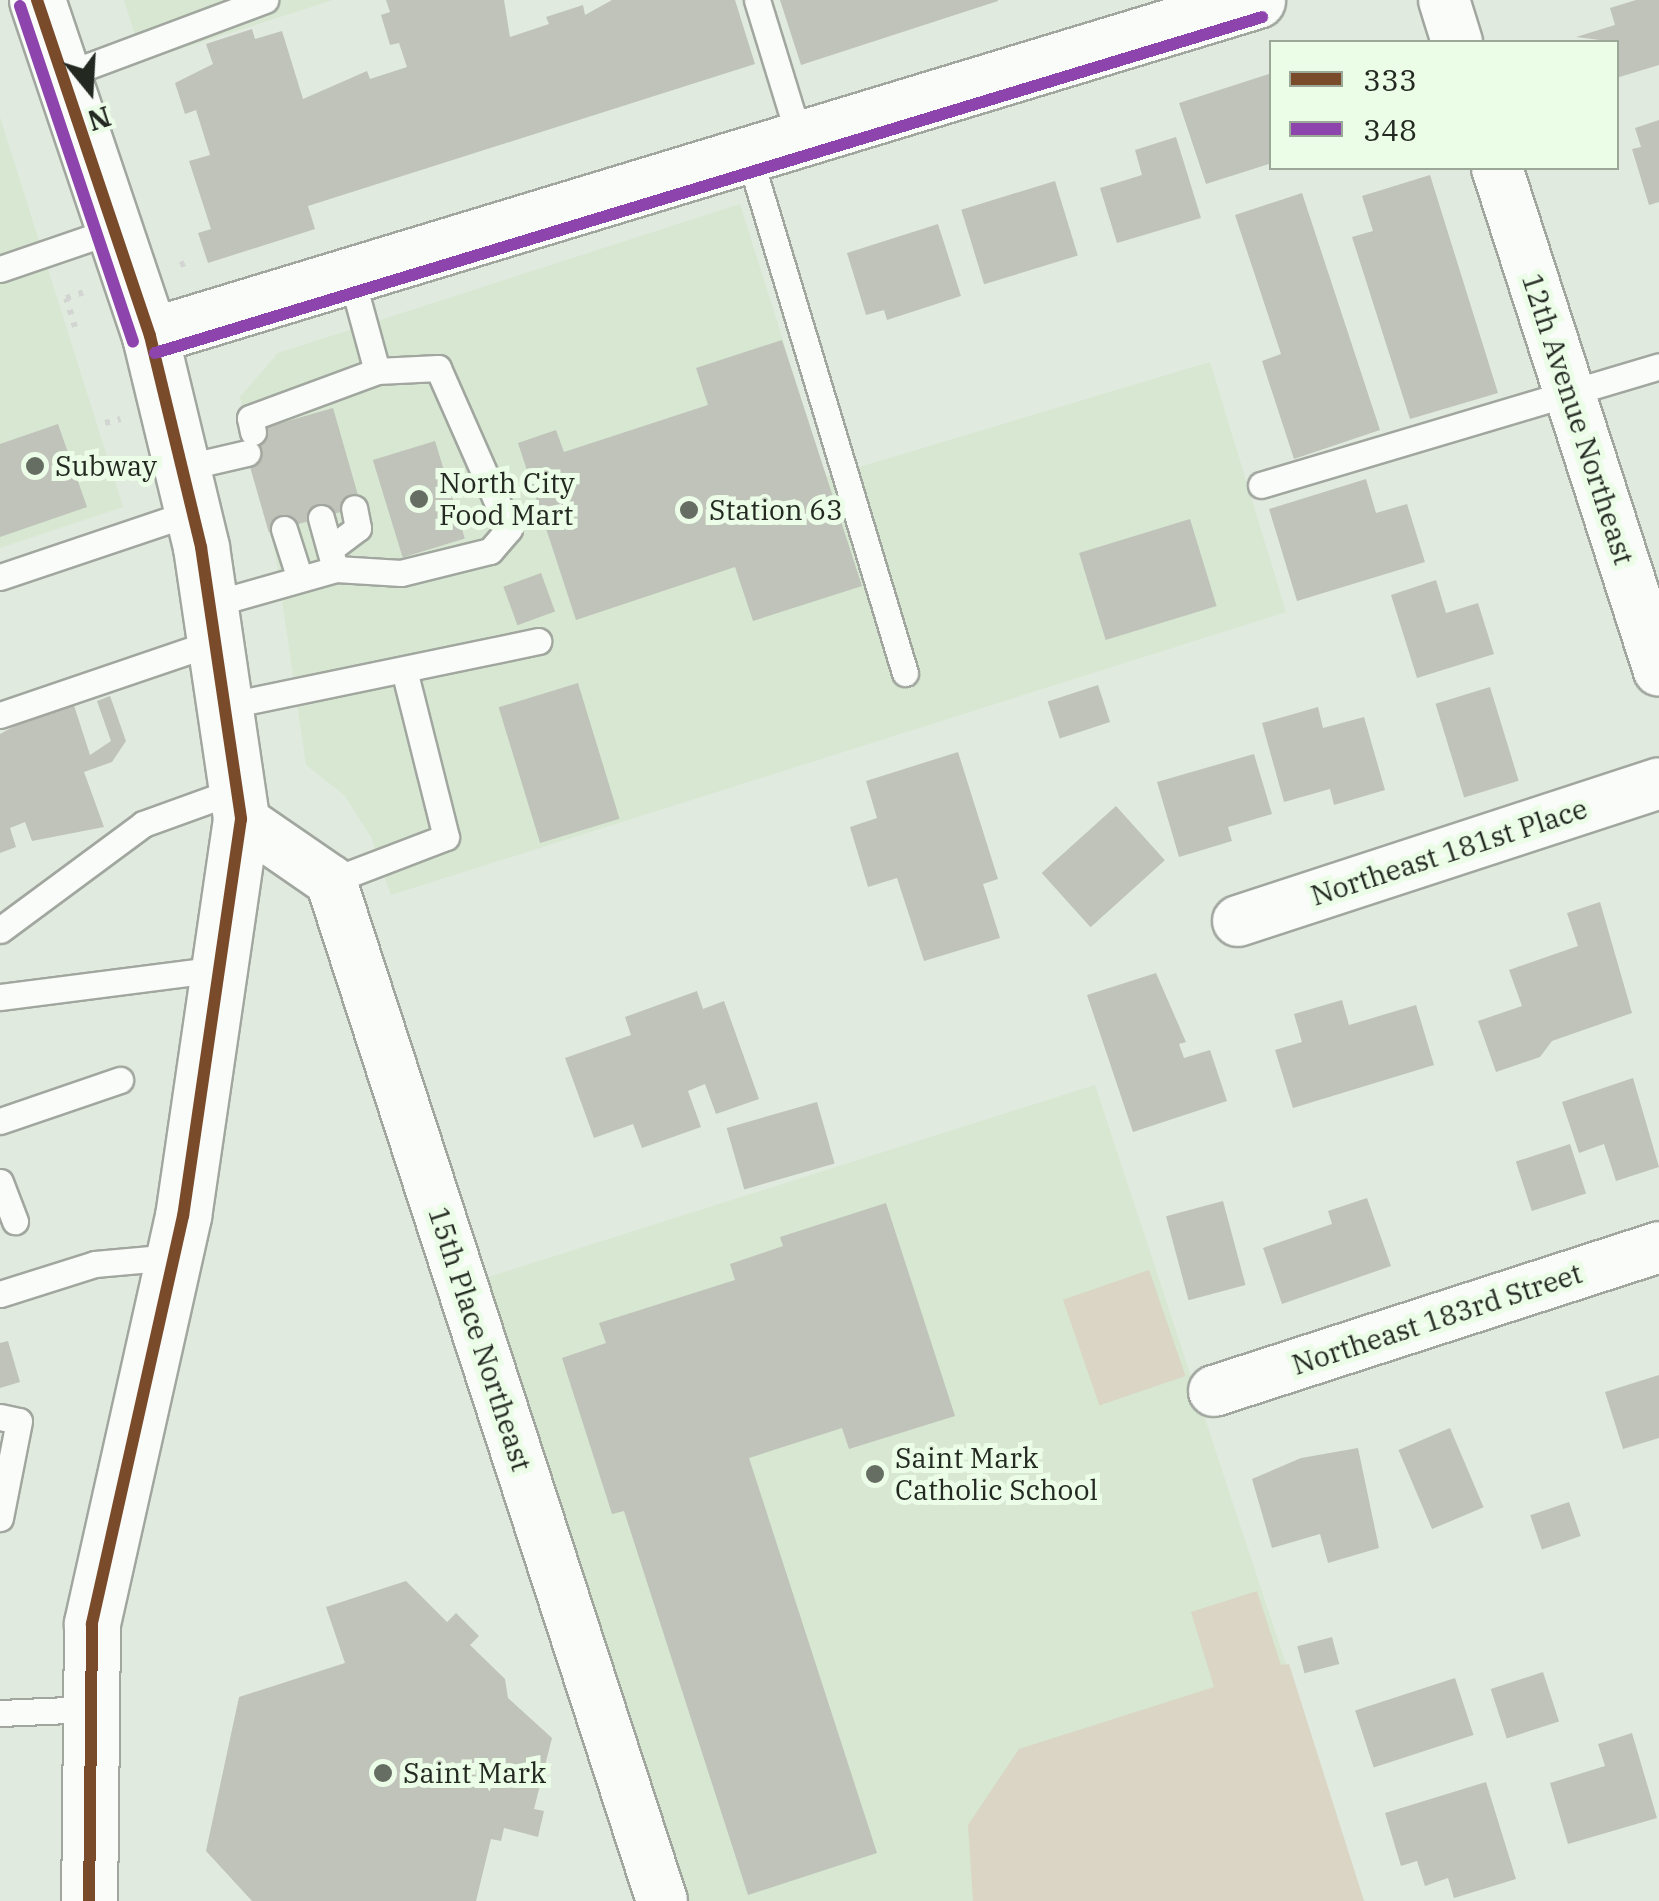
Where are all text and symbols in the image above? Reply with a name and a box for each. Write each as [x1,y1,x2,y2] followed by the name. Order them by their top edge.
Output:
[40,40,140,140] north arrow
[1269,40,1619,170] legend
[1363,60,1417,99] text: 333
[83,98,116,140] text: N
[1363,110,1417,149] text: 348
[1515,269,1641,569] street label: 12th Avenue Northeast
[55,449,157,483] place label: Subway
[24,455,46,477] marker: Subway
[439,466,575,532] place label: North City Food Mart
[408,488,430,510] marker: North City Food Mart
[709,493,843,527] place label: Station 63
[678,499,700,521] marker: Station 63
[1307,791,1591,913] street label: Northeast 181st Place
[421,1203,539,1475] street label: 15th Place Northeast
[1288,1256,1586,1382] street label: Northeast 183rd Street
[895,1441,1098,1507] place label: Saint Mark Catholic School
[864,1463,886,1485] marker: Saint Mark Catholic School
[403,1756,546,1790] place label: Saint Mark
[372,1762,394,1784] marker: Saint Mark

